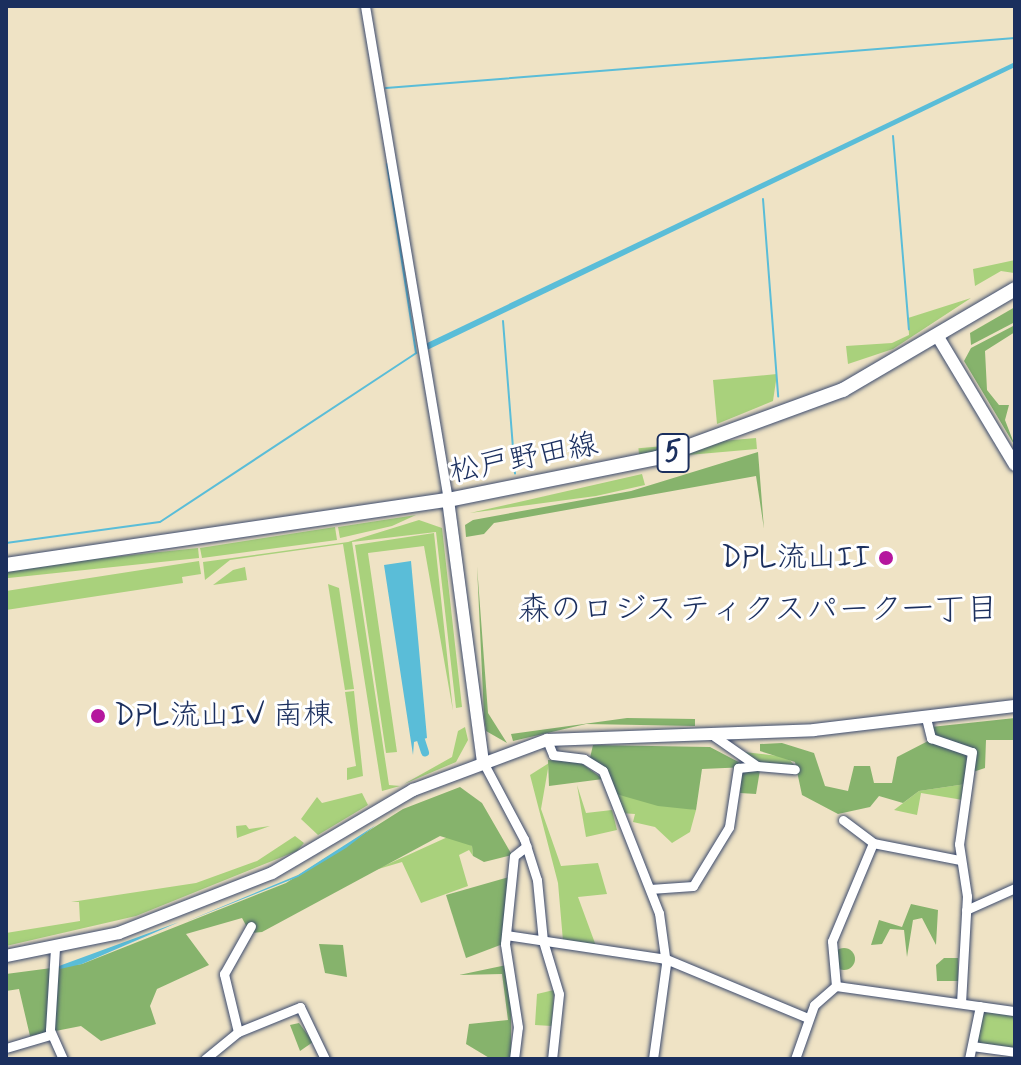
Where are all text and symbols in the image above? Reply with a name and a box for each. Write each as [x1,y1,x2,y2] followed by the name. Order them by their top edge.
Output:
[447,427,601,491] street label: 松戸野田線
[655,429,691,477] road number: 5
[721,540,870,576] place label: DPL流山II
[877,549,895,567] marker: DPL流山II
[518,591,998,629] district label: 森のロジスティクスパーク一丁目
[114,698,333,734] place label: DPL流山IV 南棟
[89,707,107,725] marker: DPL流山IV 南棟

